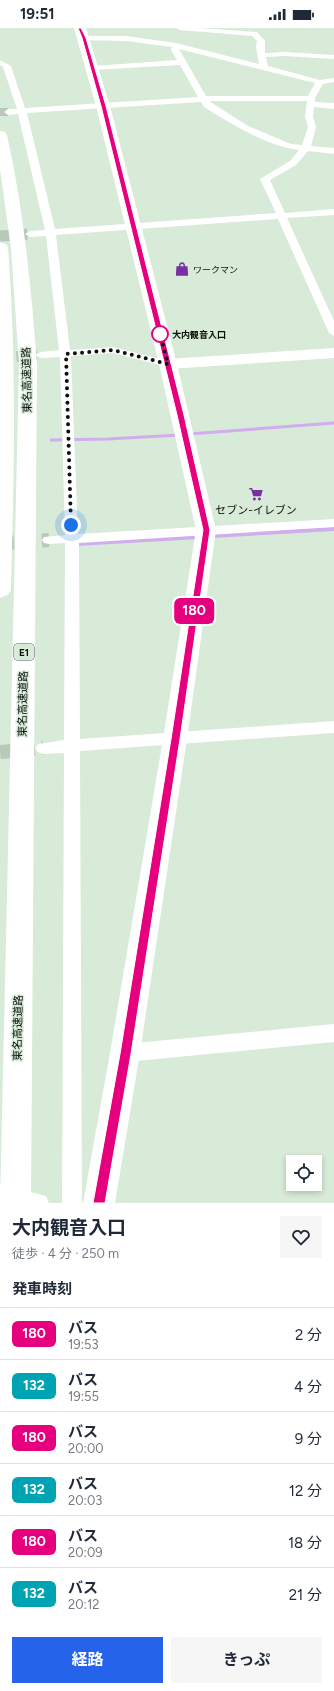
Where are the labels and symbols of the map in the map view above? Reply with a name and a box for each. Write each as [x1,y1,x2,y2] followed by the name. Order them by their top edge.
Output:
[174,261,190,277] shop icon: ワークマン
[193,264,238,275] place label: ワークマン
[151,325,169,343] marker: 大内観音入口
[172,329,226,340] place label: 大内観音入口
[20,347,34,413] street label: 東名高速道路
[248,486,264,502] supermarket icon: セブン-イレブン
[215,504,297,517] place label: セブン-イレブン
[61,515,81,535] your location
[171,598,217,624] line badge: 180
[14,644,34,660] road number: E1
[16,671,30,737] street label: 東名高速道路
[11,995,25,1061] street label: 東名高速道路

